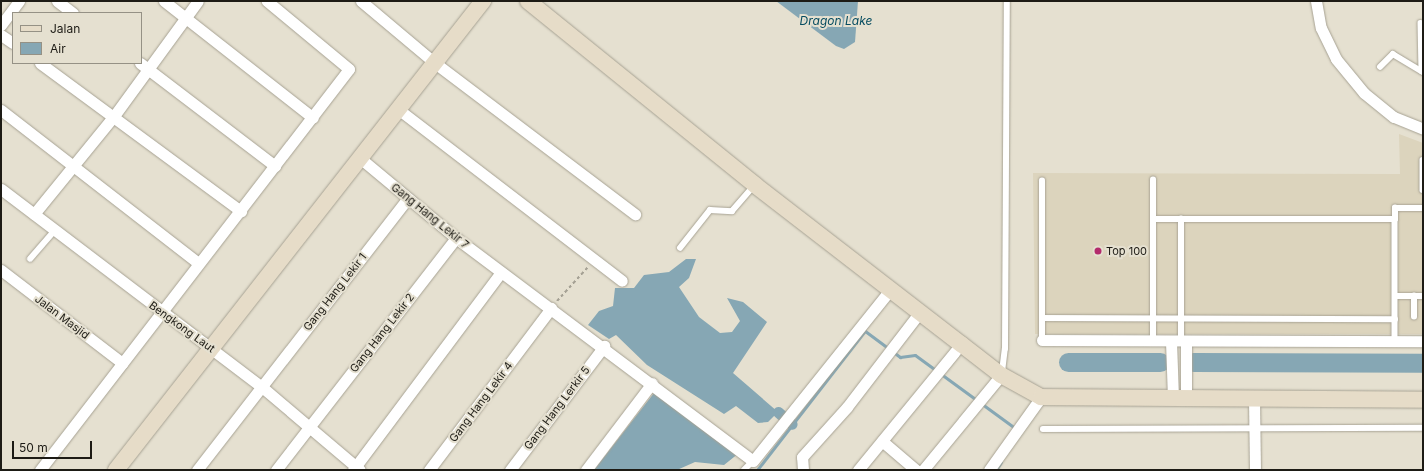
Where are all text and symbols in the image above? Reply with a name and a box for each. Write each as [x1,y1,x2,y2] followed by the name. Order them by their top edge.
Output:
[12,12,142,64] legend
[800,14,872,28] water label: Dragon Lake
[50,21,80,36] text: Jalan
[50,41,66,56] text: Air
[388,181,472,251] street label: Gang Hang Lekir 7
[1106,244,1147,258] place label: Top 100
[1093,246,1103,256] marker: Top 100
[301,251,369,333] street label: Gang Hang Lekir 1
[347,291,417,375] street label: Gang Hang Lekir 2
[32,292,92,342] street label: Jalan Masjid
[147,299,217,355] street label: Bengkong Laut
[447,359,515,445] street label: Gang Hang Lekir 4
[521,364,593,452] street label: Gang Hang Lerkir 5
[14,433,94,459] scale bar
[19,440,48,455] text: 50 m

